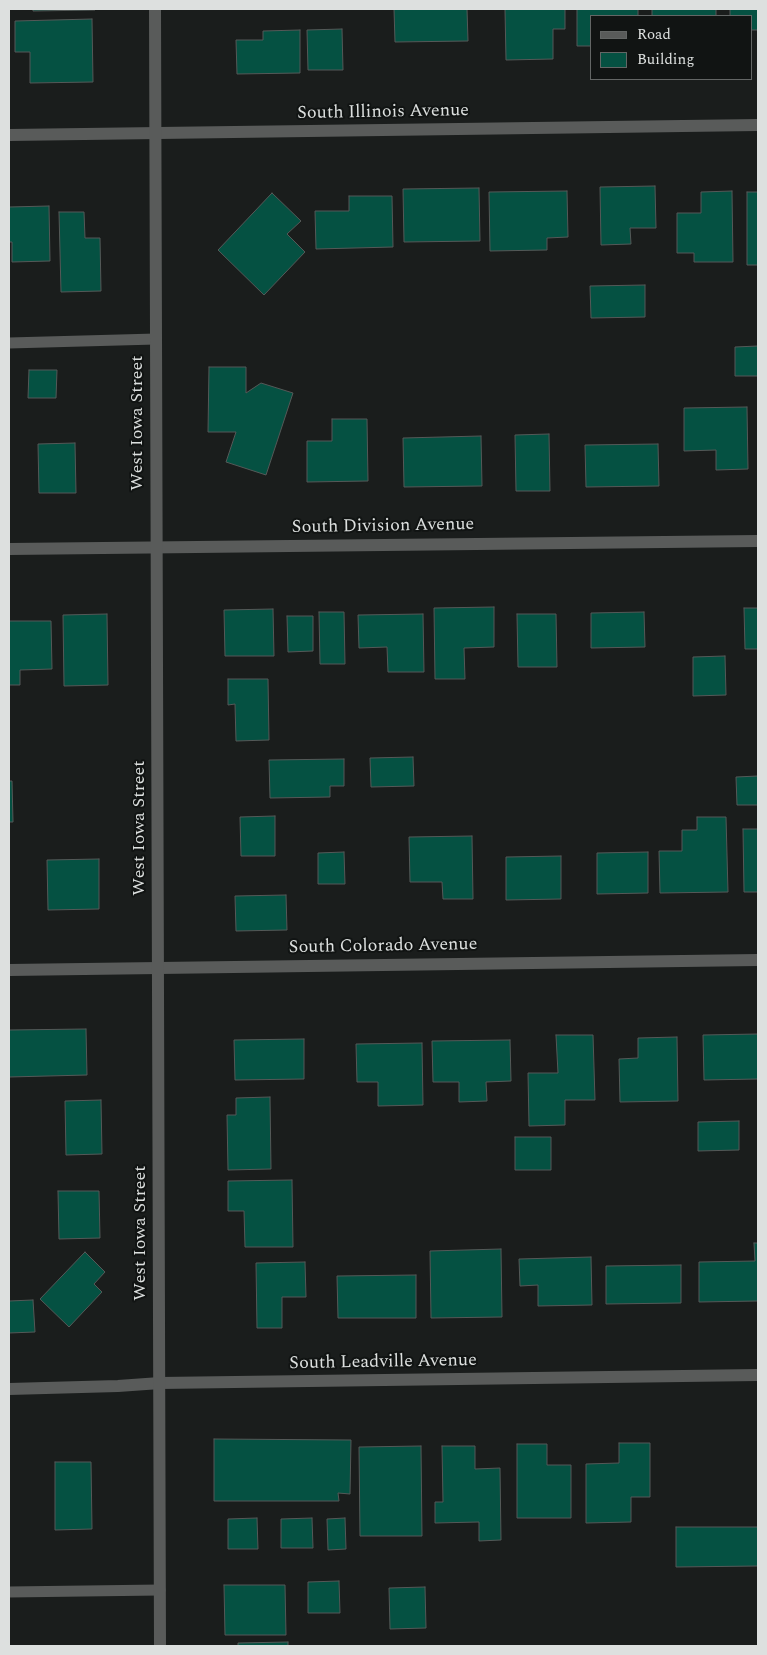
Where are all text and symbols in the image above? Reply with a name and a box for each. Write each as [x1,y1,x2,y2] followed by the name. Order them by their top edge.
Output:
[590,15,752,80] legend
[637,23,671,46] text: Road
[637,48,694,71] text: Building
[297,101,469,125] street label: South Illinois Avenue
[127,355,149,491] street label: West Iowa Street
[292,515,474,539] street label: South Division Avenue
[129,760,151,896] street label: West Iowa Street
[288,935,478,959] street label: South Colorado Avenue
[130,1165,152,1301] street label: West Iowa Street
[289,1351,477,1375] street label: South Leadville Avenue

